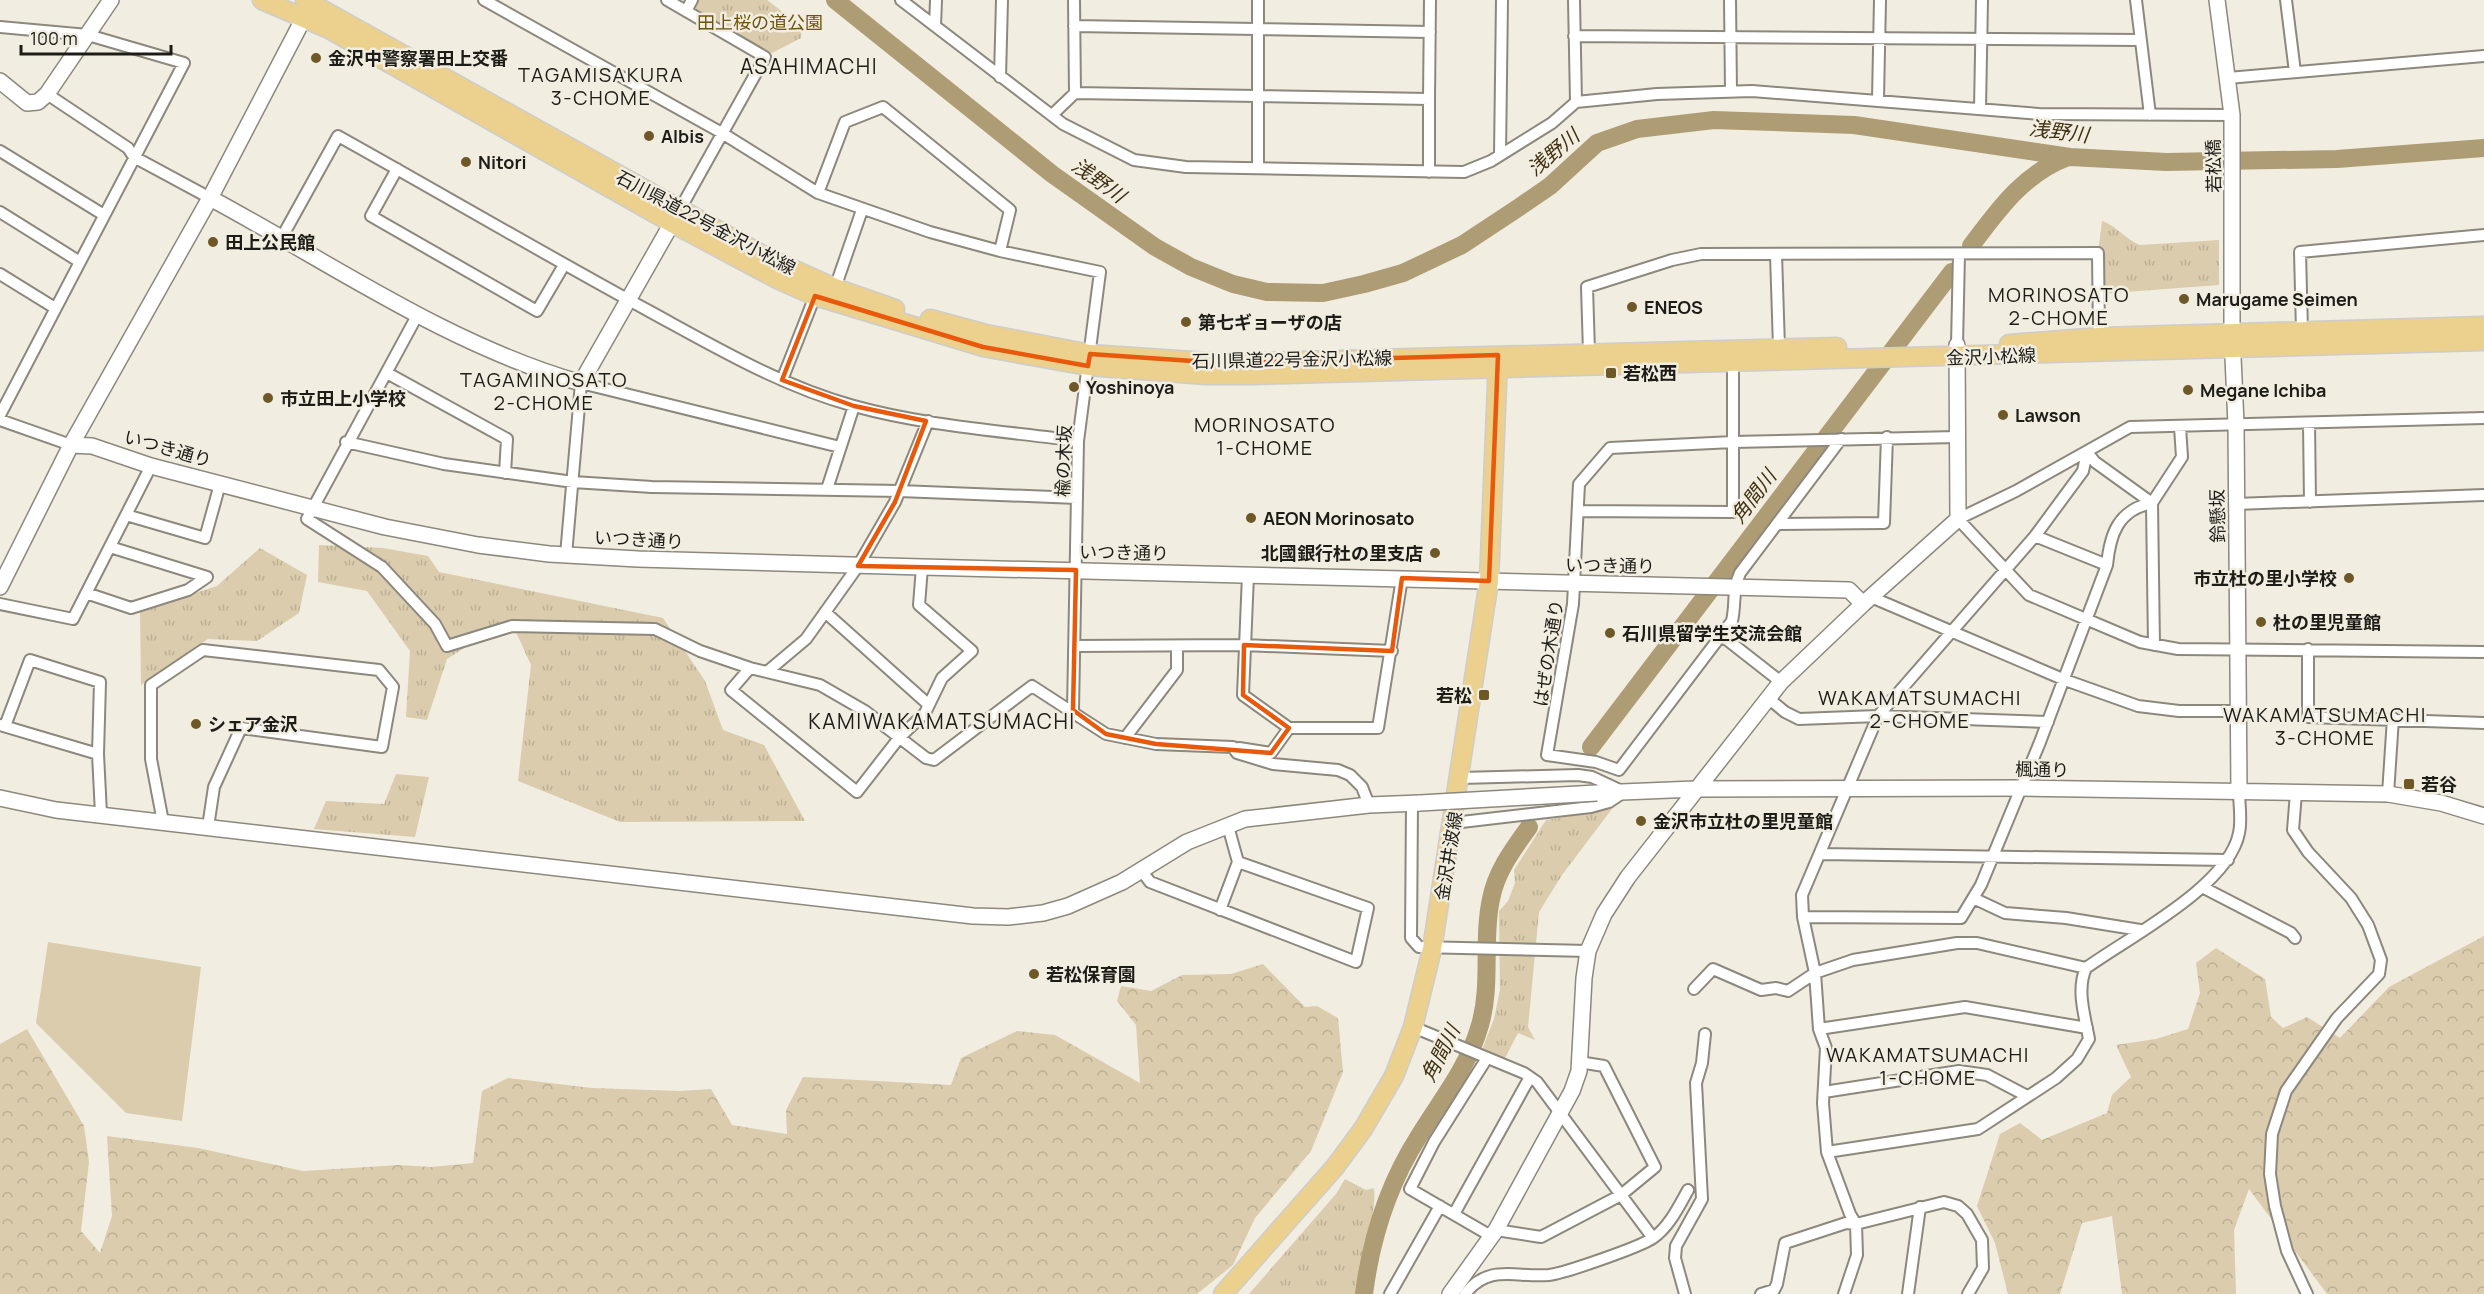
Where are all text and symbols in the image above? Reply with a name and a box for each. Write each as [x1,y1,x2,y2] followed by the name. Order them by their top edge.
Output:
[697,10,823,34] park label: 田上桜の道公園
[21,18,171,56] scale bar
[30,26,78,50] text: 100 m
[328,46,508,70] place label: 金沢中警察署田上交番
[309,51,323,65] marker: 金沢中警察署田上交番
[740,52,878,80] district label: ASAHIMACHI
[518,61,684,111] district label: TAGAMISAKURA 3-CHOME
[2028,114,2092,148] water label: 浅野川
[1521,121,1586,182] water label: 浅野川
[661,124,704,148] place label: Albis
[642,129,656,143] marker: Albis
[2201,139,2225,193] street label: 若松橋
[478,150,527,174] place label: Nitori
[1067,151,1133,210] water label: 浅野川
[459,155,473,169] marker: Nitori
[612,164,800,280] street label: 石川県道22号金沢小松線
[225,230,315,254] place label: 田上公民館
[206,235,220,249] marker: 田上公民館
[1988,281,2130,331] district label: MORINOSATO 2-CHOME
[2196,287,2358,311] place label: Marugame Seimen
[2177,292,2191,306] marker: Marugame Seimen
[1644,295,1703,319] place label: ENEOS
[1625,300,1639,314] marker: ENEOS
[1198,310,1342,334] place label: 第七ギョーザの店
[1179,315,1193,329] marker: 第七ギョーザの店
[1946,342,2036,370] street label: 金沢小松線
[1192,345,1392,373] street label: 石川県道22号金沢小松線
[1623,361,1677,385] place label: 若松西
[460,366,628,416] district label: TAGAMINOSATO 2-CHOME
[1604,366,1618,380] marker: 若松西
[1086,375,1174,399] place label: Yoshinoya
[2200,378,2326,402] place label: Megane Ichiba
[1067,380,1081,394] marker: Yoshinoya
[2181,383,2195,397] marker: Megane Ichiba
[280,386,406,410] place label: 市立田上小学校
[261,391,275,405] marker: 市立田上小学校
[2015,403,2081,427] place label: Lawson
[1996,408,2010,422] marker: Lawson
[1194,411,1336,461] district label: MORINOSATO 1-CHOME
[121,424,215,472] street label: いつき通り
[1050,425,1076,497] street label: 楡の木坂
[1724,462,1783,528] water label: 角間川
[2205,489,2229,543] street label: 鈴懸坂
[1263,506,1414,530] place label: AEON Morinosato
[1244,511,1258,525] marker: AEON Morinosato
[593,525,685,553] street label: いつき通り
[1079,539,1169,565] street label: いつき通り
[1261,541,1423,565] place label: 北國銀行杜の里支店
[1428,546,1442,560] marker: 北國銀行杜の里支店
[1565,552,1655,578] street label: いつき通り
[2193,566,2337,590] place label: 市立杜の里小学校
[2342,571,2356,585] marker: 市立杜の里小学校
[1528,598,1568,708] street label: はぜの木通り
[2273,610,2381,634] place label: 杜の里児童館
[2254,615,2268,629] marker: 杜の里児童館
[1622,621,1802,645] place label: 石川県留学生交流会館
[1603,626,1617,640] marker: 石川県留学生交流会館
[1436,683,1472,707] place label: 若松
[1818,684,2022,734] district label: WAKAMATSUMACHI 2-CHOME
[1477,688,1491,702] marker: 若松
[2223,701,2427,751] district label: WAKAMATSUMACHI 3-CHOME
[808,707,1076,735] district label: KAMIWAKAMATSUMACHI
[208,712,298,736] place label: シェア金沢
[189,717,203,731] marker: シェア金沢
[2015,757,2069,781] street label: 楓通り
[2421,772,2457,796] place label: 若谷
[2402,777,2416,791] marker: 若谷
[1653,809,1833,833] place label: 金沢市立杜の里児童館
[1429,810,1467,902] street label: 金沢井波線
[1634,814,1648,828] marker: 金沢市立杜の里児童館
[1046,962,1136,986] place label: 若松保育園
[1027,967,1041,981] marker: 若松保育園
[1414,1018,1467,1086] water label: 角間川
[1826,1041,2030,1091] district label: WAKAMATSUMACHI 1-CHOME

